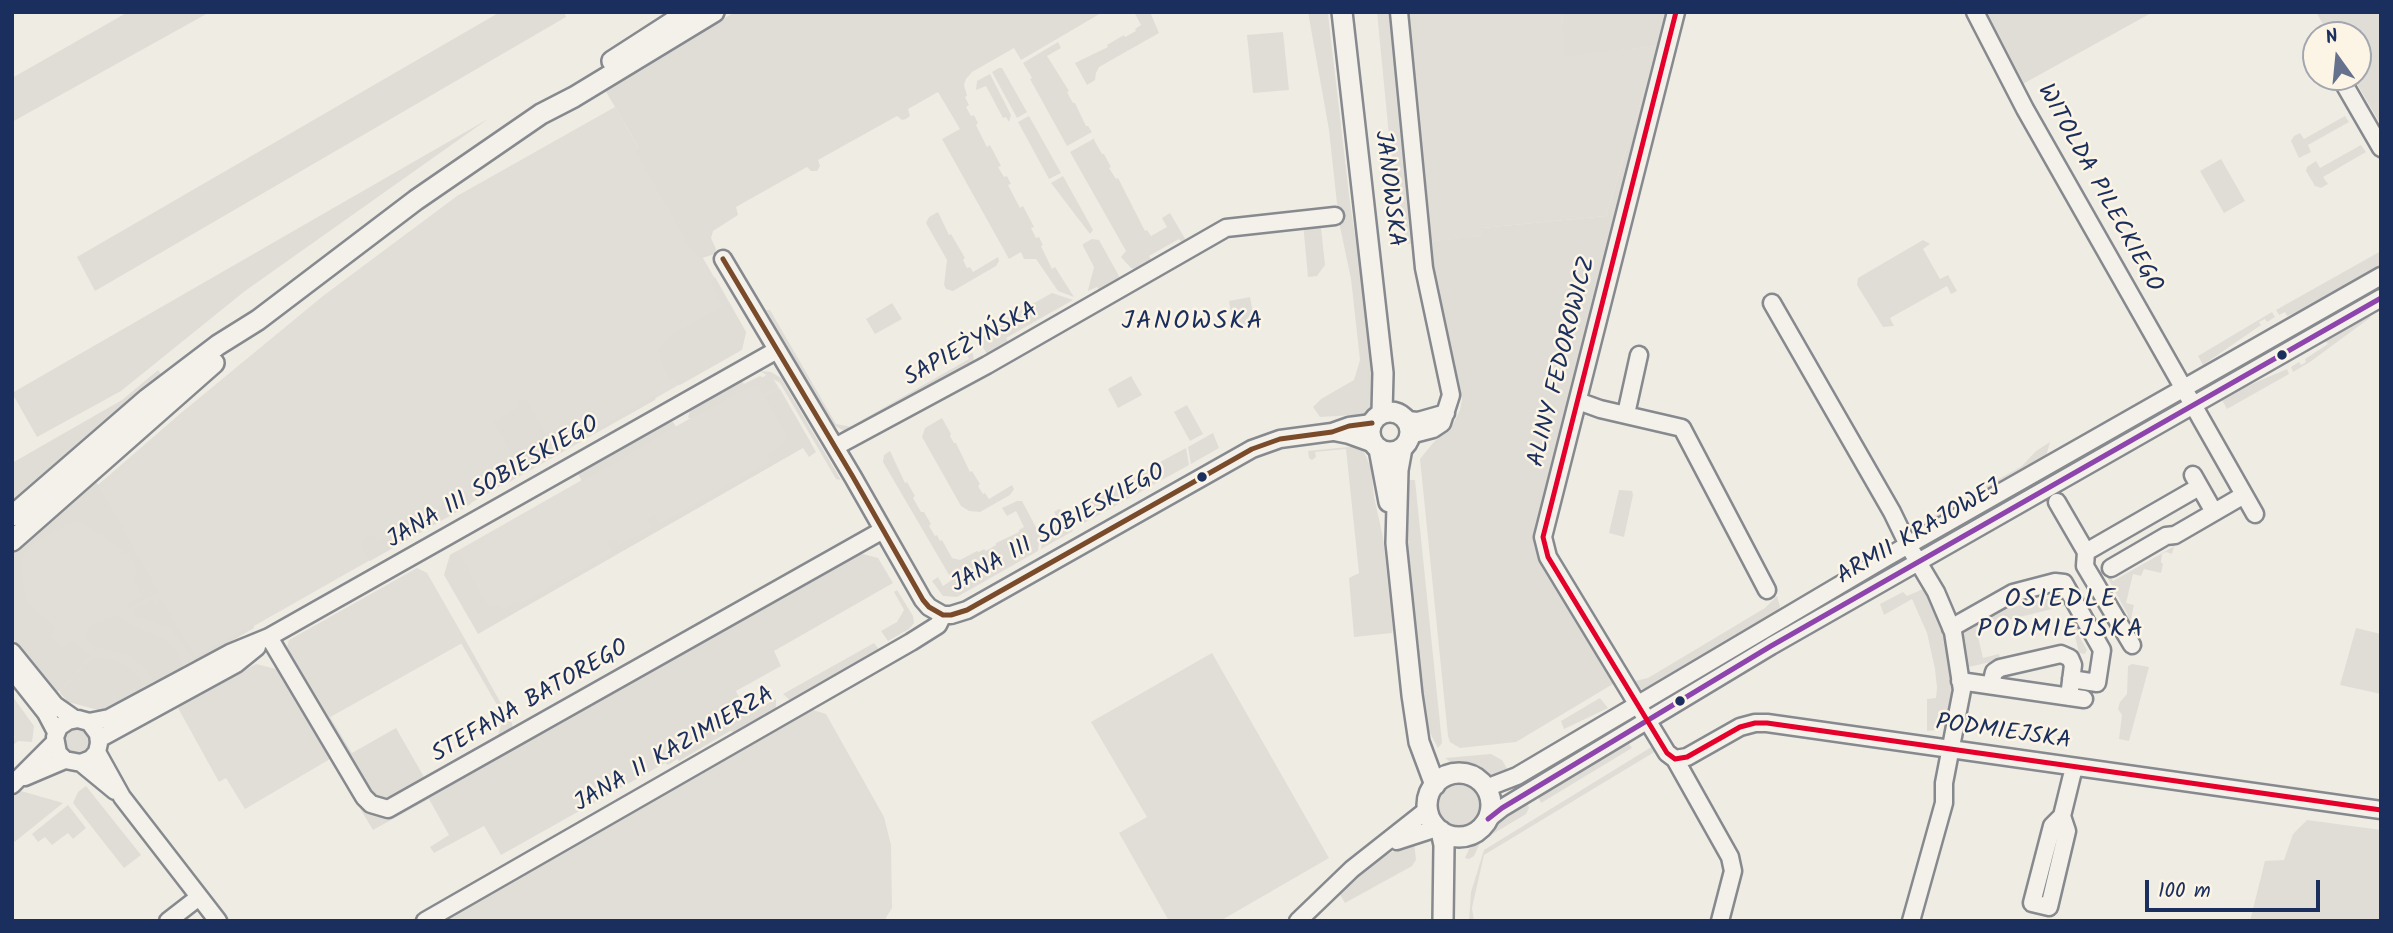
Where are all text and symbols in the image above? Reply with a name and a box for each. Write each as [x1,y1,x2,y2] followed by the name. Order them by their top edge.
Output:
[2302,21,2372,91] north arrow
[2322,22,2342,54] text: N
[2029,80,2167,298] street label: WITOLDA PILECKIEGO
[1366,129,1408,249] street label: JANOWSKA
[1524,254,1604,470] street label: ALINY FEDOROWICZ
[900,297,1044,395] street label: SAPIEŻYŃSKA
[1123,308,1263,340] district label: JANOWSKA
[2275,348,2289,362] unlabelled marker
[383,411,605,557] street label: JANA III SOBIESKIEGO
[947,459,1171,601] street label: JANA III SOBIESKIEGO
[1195,470,1209,484] unlabelled marker
[1833,475,2007,593] street label: ARMII KRAJOWEJ
[1978,586,2144,648] district label: OSIEDLE PODMIEJSKA
[428,635,634,771] street label: STEFANA BATOREGO
[570,682,780,820] street label: JANA II KAZIMIERZA
[1673,694,1687,708] unlabelled marker
[1933,710,2073,758] street label: PODMIEJSKA
[2148,866,2323,910] scale bar
[2158,875,2211,908] text: 100 m

